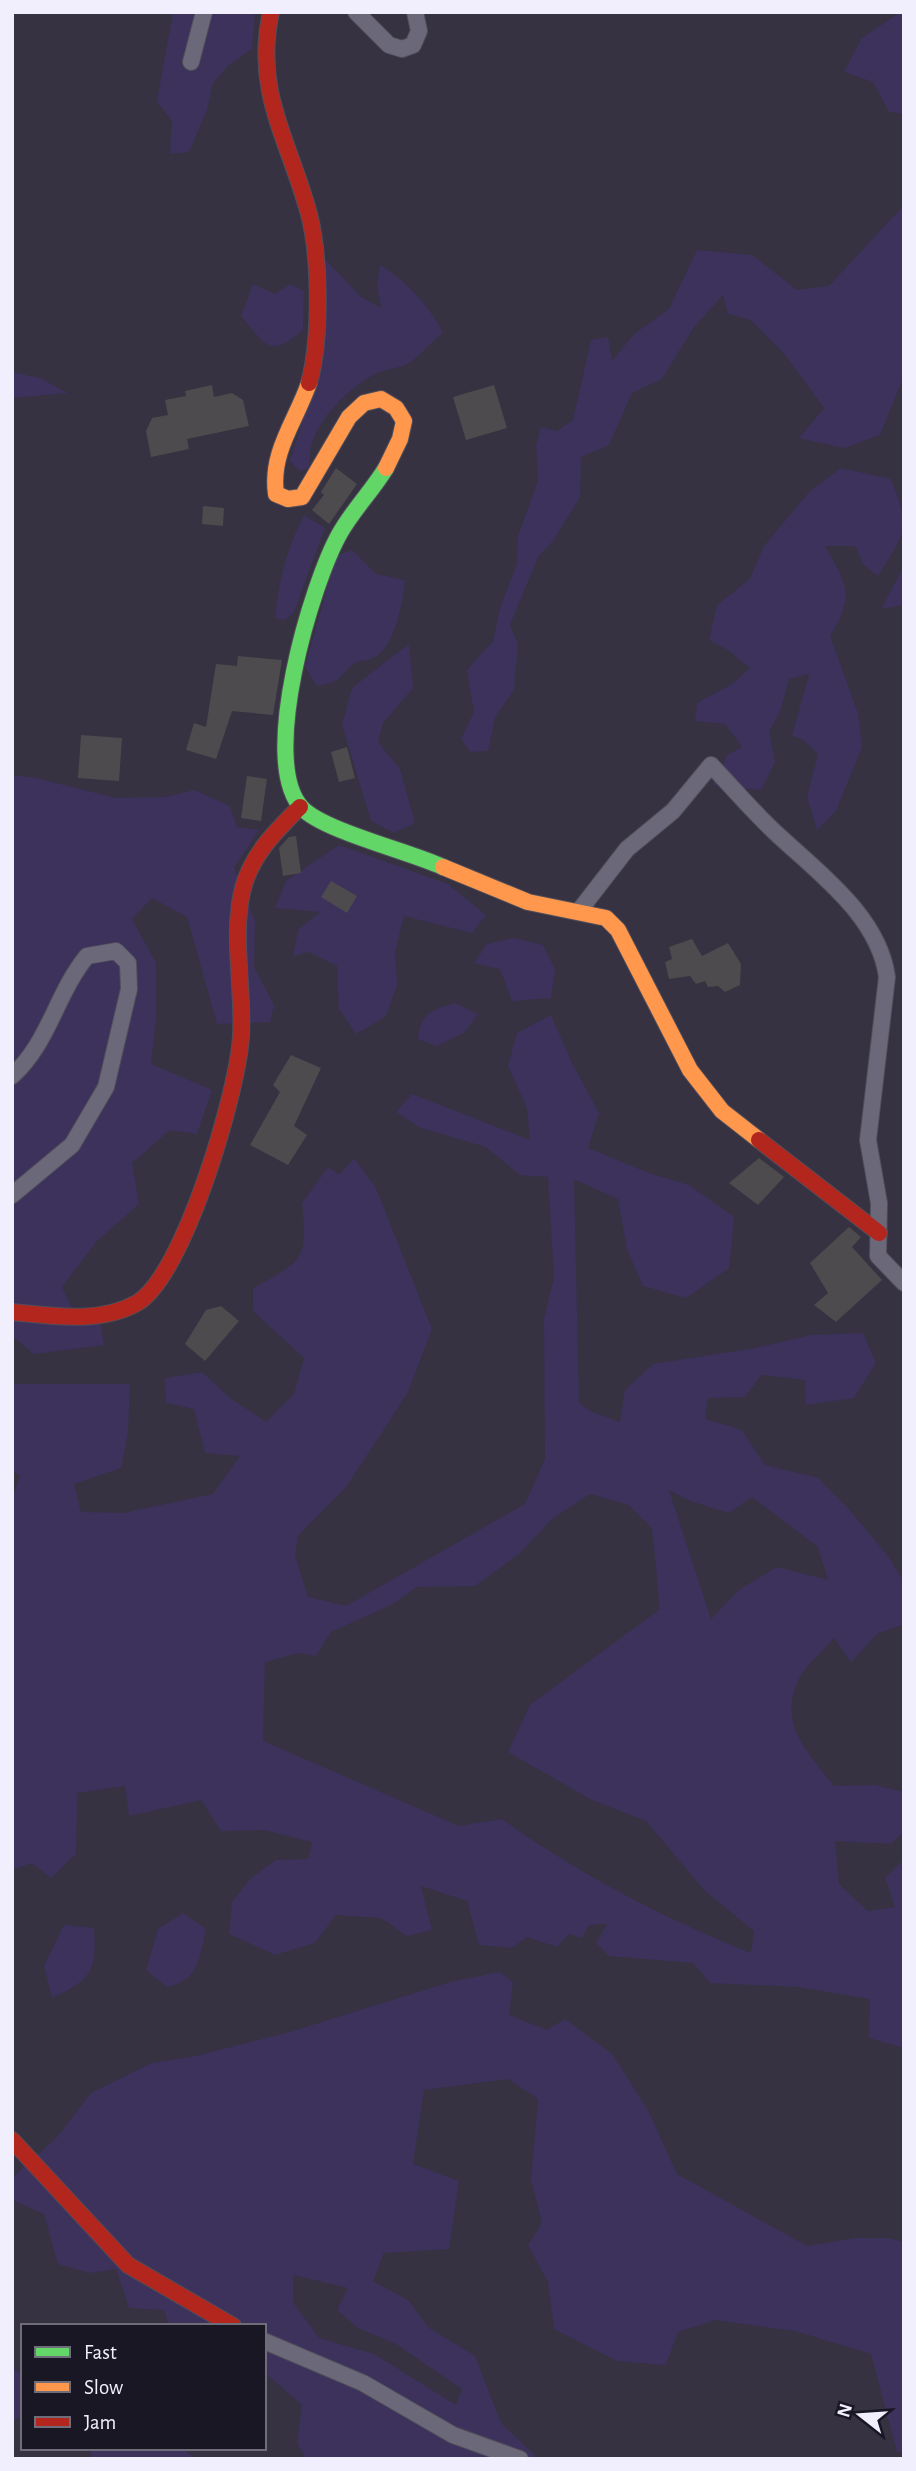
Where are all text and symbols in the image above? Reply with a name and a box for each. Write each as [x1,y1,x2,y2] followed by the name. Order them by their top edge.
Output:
[21,2324,266,2450] legend
[84,2342,117,2363] text: Fast
[84,2377,123,2398] text: Slow
[825,2380,895,2450] north arrow
[834,2401,856,2420] text: N
[84,2412,116,2433] text: Jam

